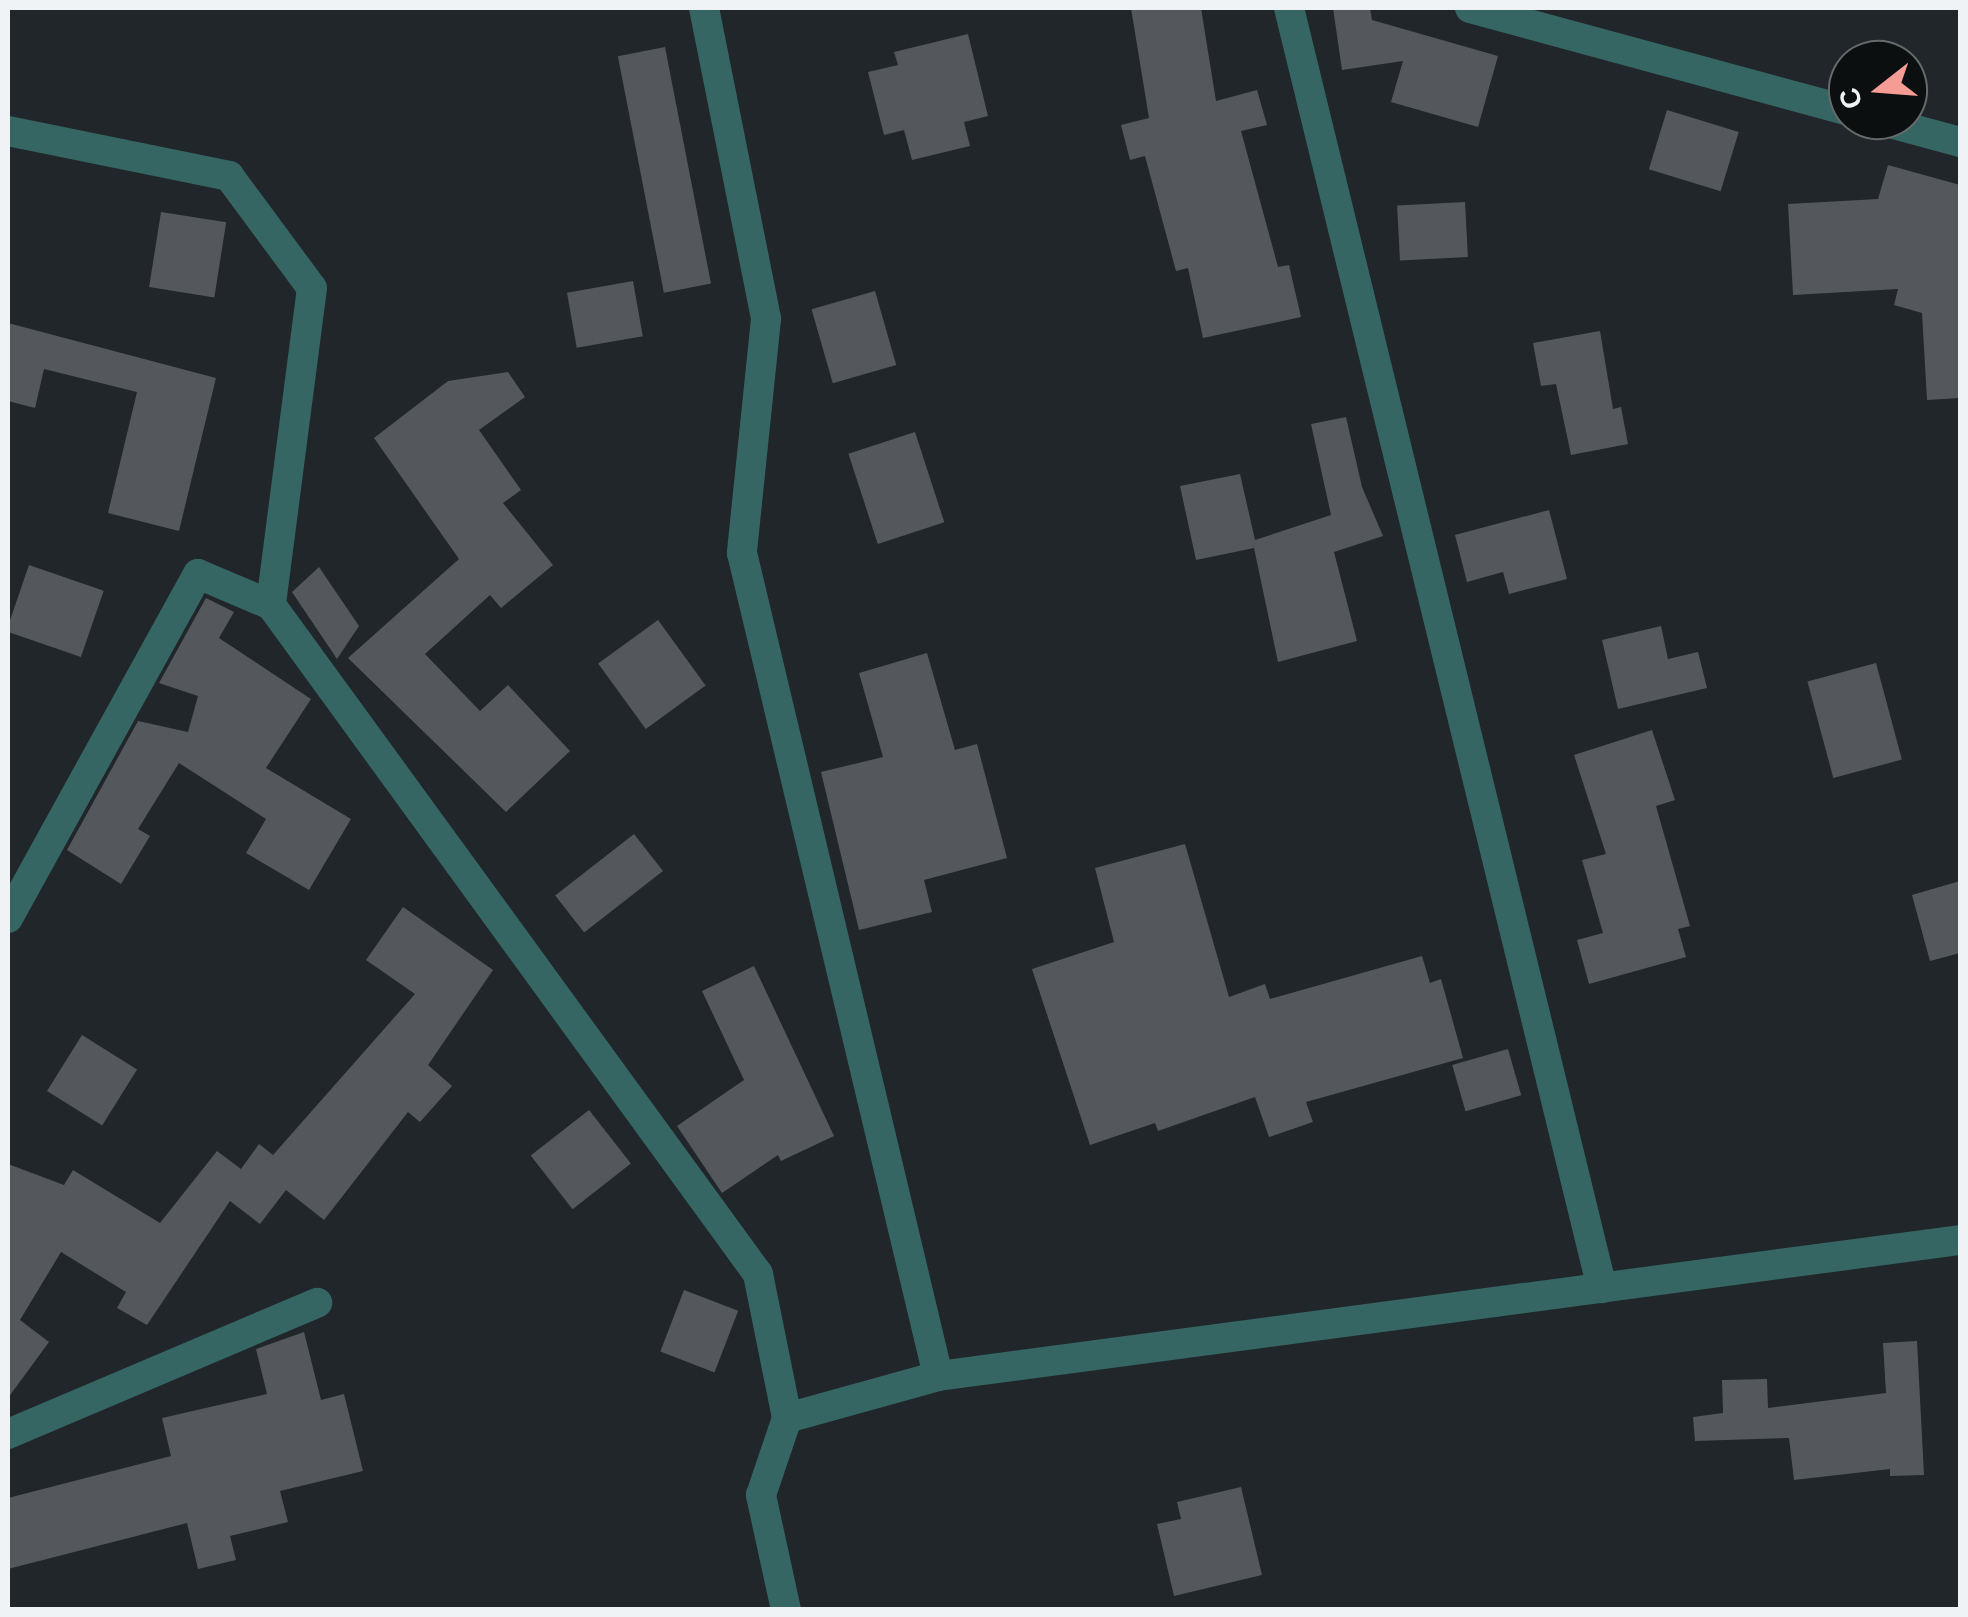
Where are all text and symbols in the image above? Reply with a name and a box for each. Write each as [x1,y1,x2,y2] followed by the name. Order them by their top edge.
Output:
[1828,40,1928,140] north arrow
[1832,84,1869,113] text: С

